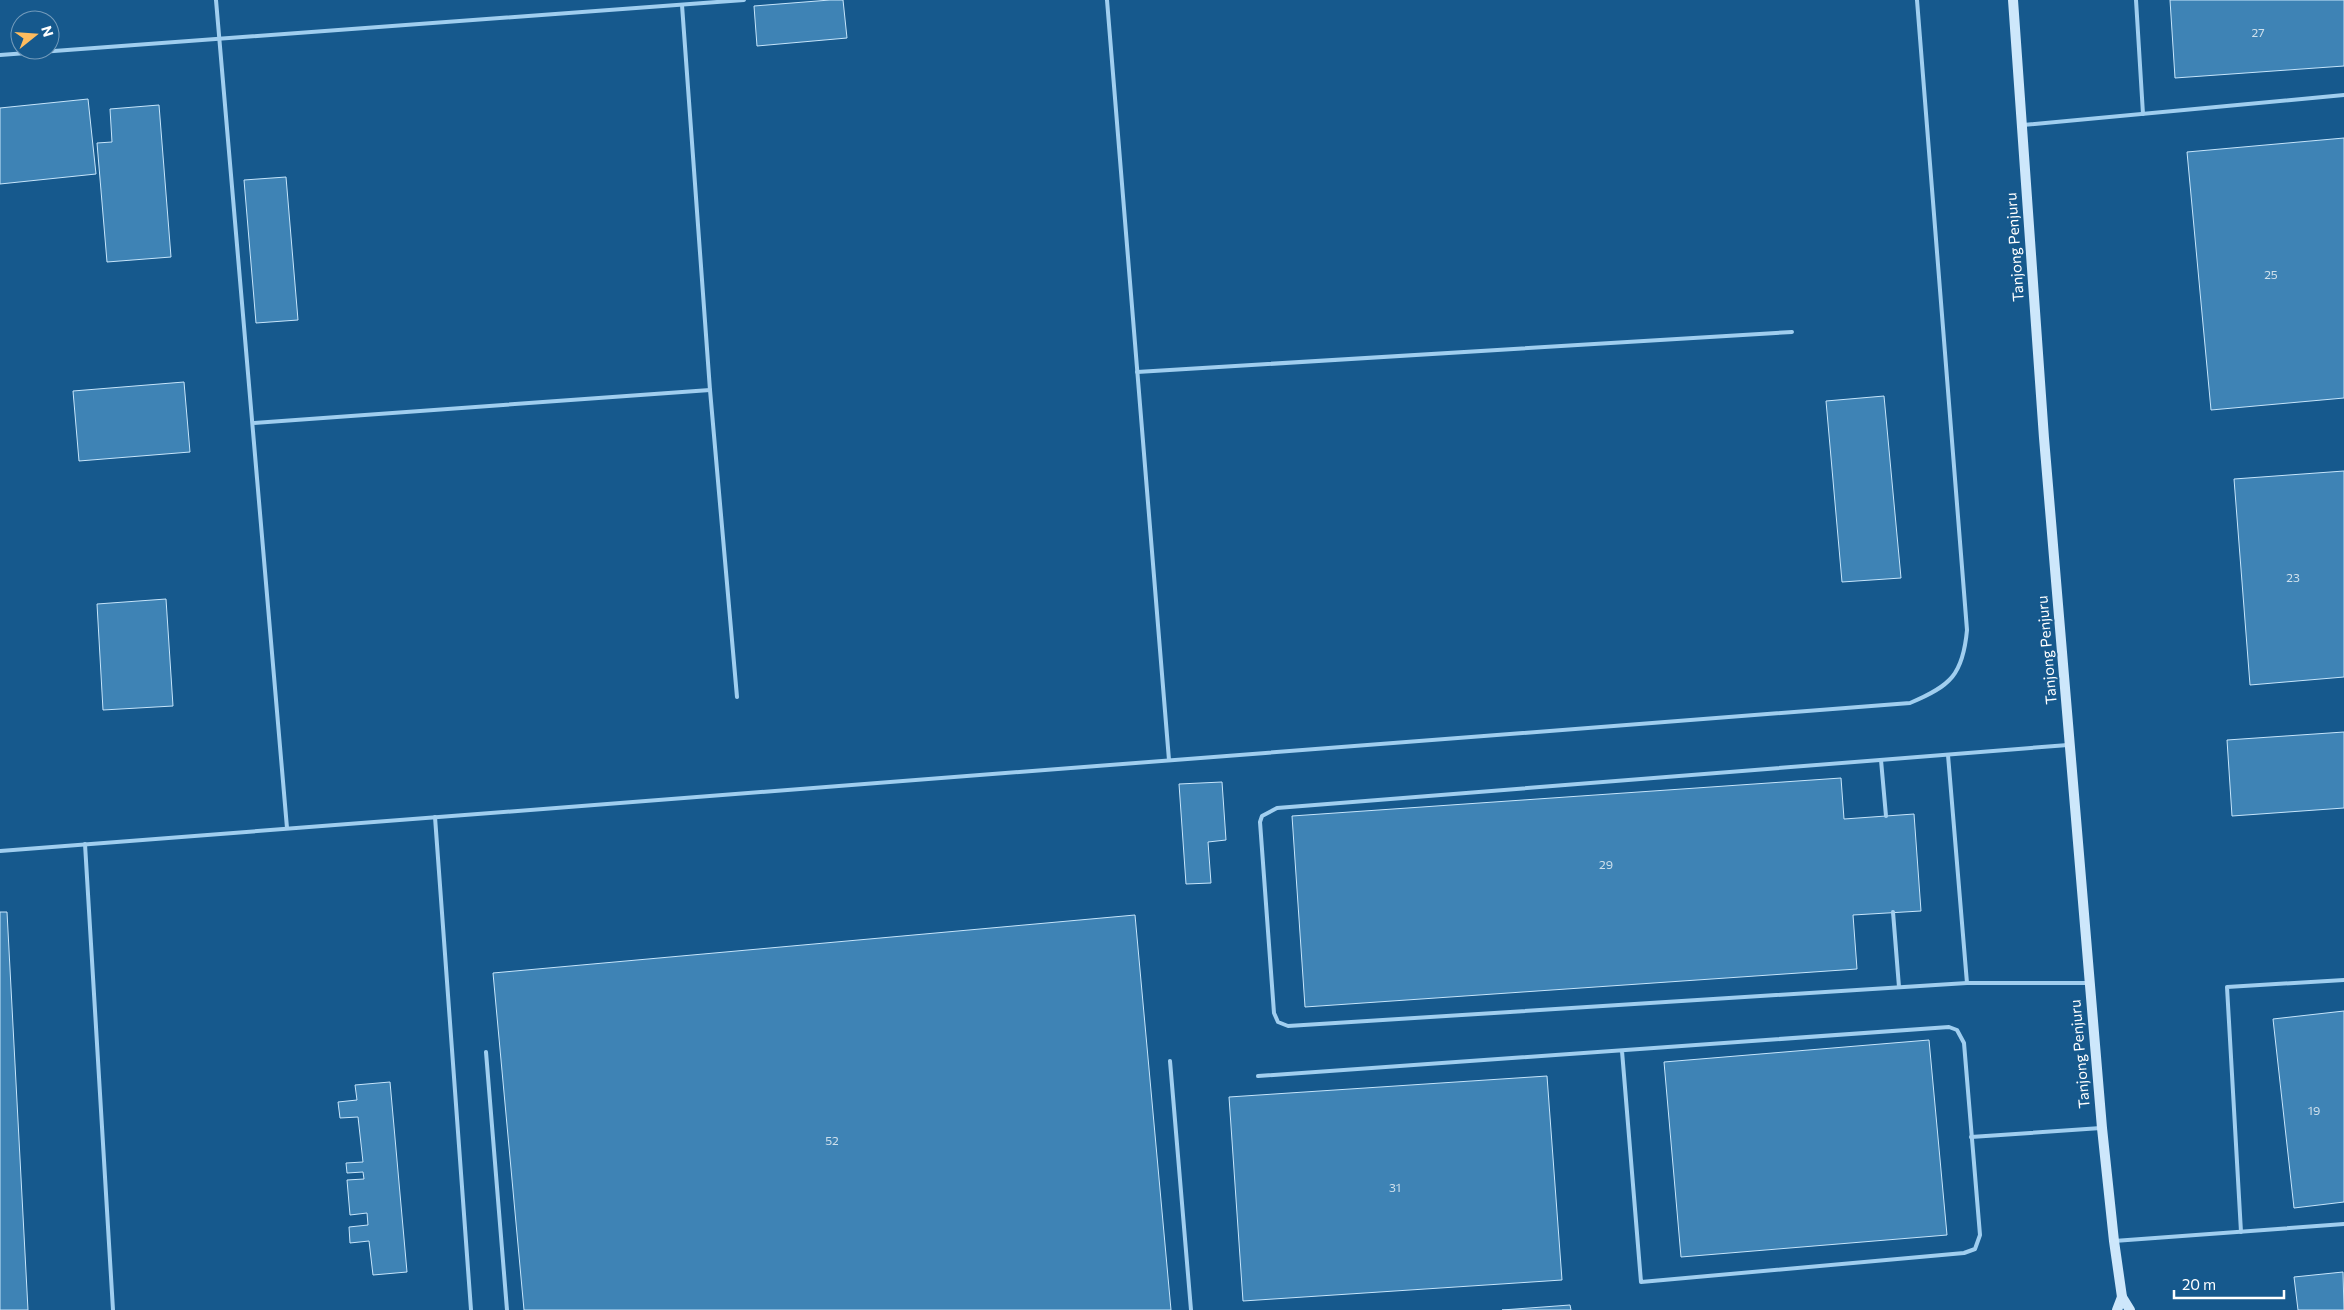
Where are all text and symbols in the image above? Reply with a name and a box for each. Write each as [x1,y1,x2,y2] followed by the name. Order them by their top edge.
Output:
[10,10,60,60] north arrow
[38,24,58,39] text: N
[2252,25,2264,39] house number: 27
[2001,192,2027,302] street label: Tanjong Penjuru
[2264,267,2278,281] house number: 25
[2286,570,2300,584] house number: 23
[2032,595,2060,705] street label: Tanjong Penjuru
[1599,857,1613,871] house number: 29
[2065,999,2093,1109] street label: Tanjong Penjuru
[2308,1103,2320,1117] house number: 19
[825,1133,839,1147] house number: 52
[1389,1180,1401,1194] house number: 31
[2174,1268,2284,1300] scale bar
[2182,1275,2216,1293] text: 20 m

